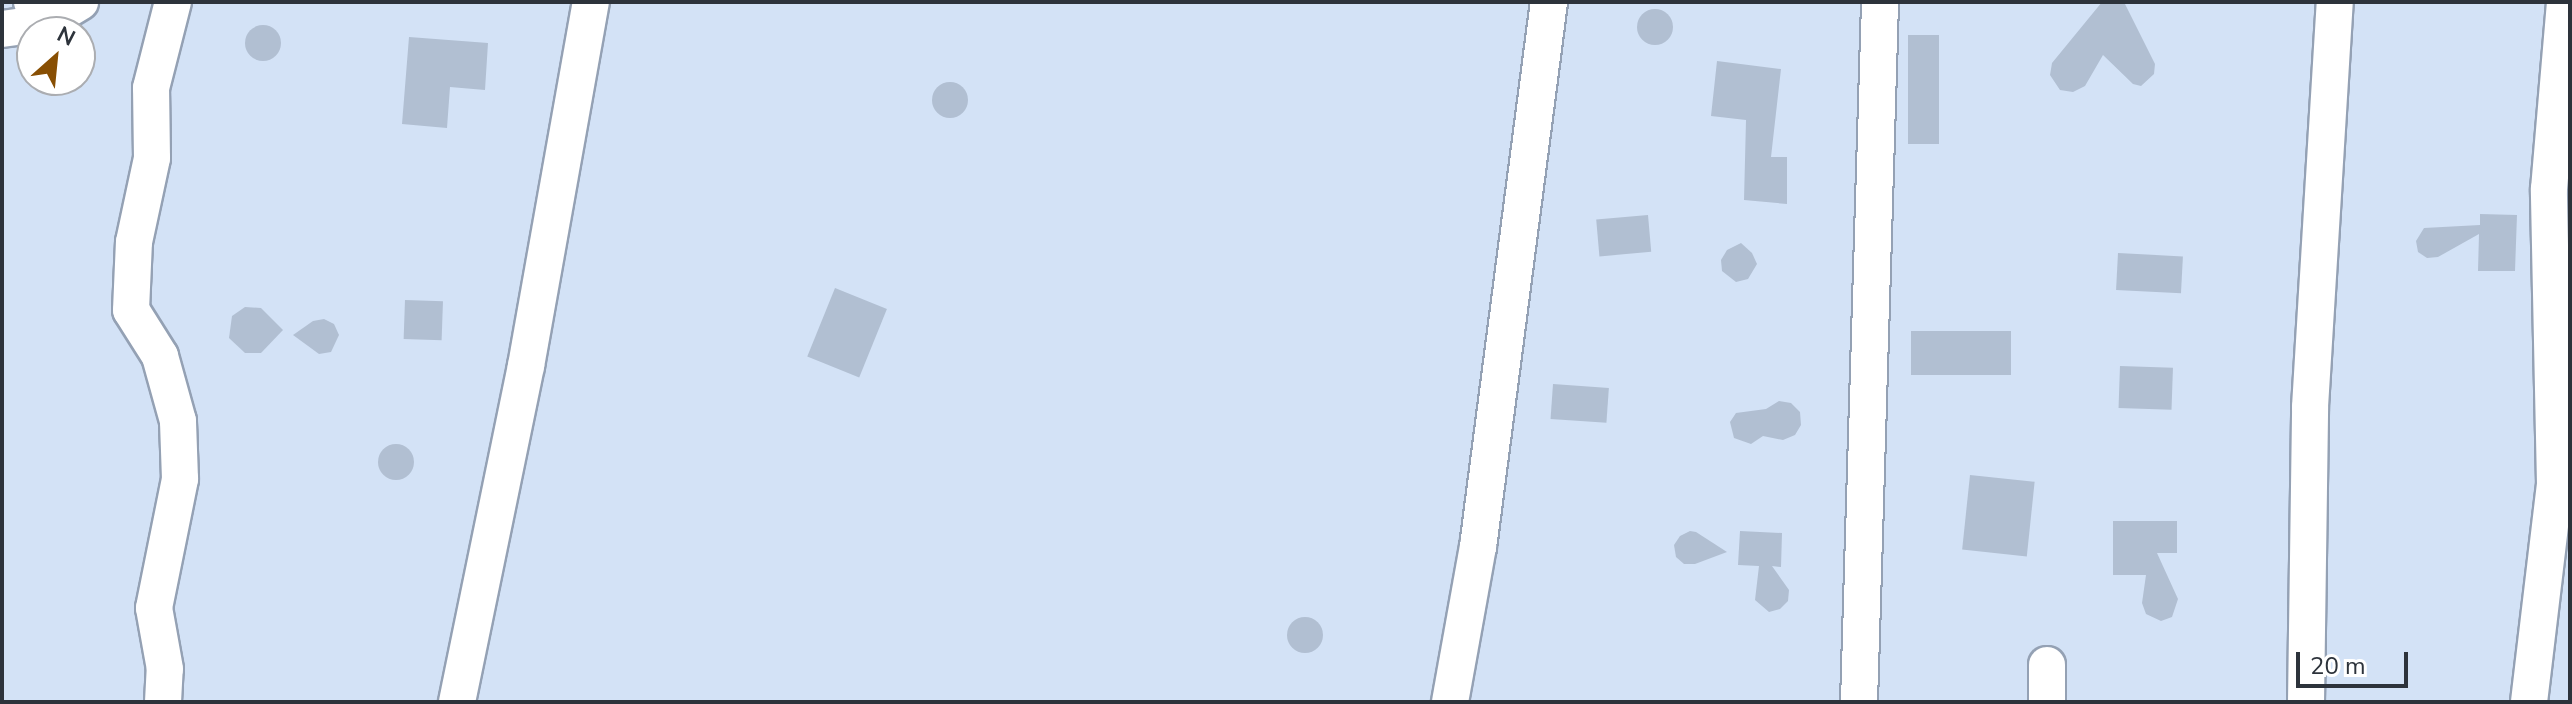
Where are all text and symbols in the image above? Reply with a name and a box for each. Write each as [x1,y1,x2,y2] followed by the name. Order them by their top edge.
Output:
[16,16,96,96] north arrow
[52,19,80,54] text: N
[2300,636,2412,686] scale bar
[2310,650,2366,682] text: 20 m

